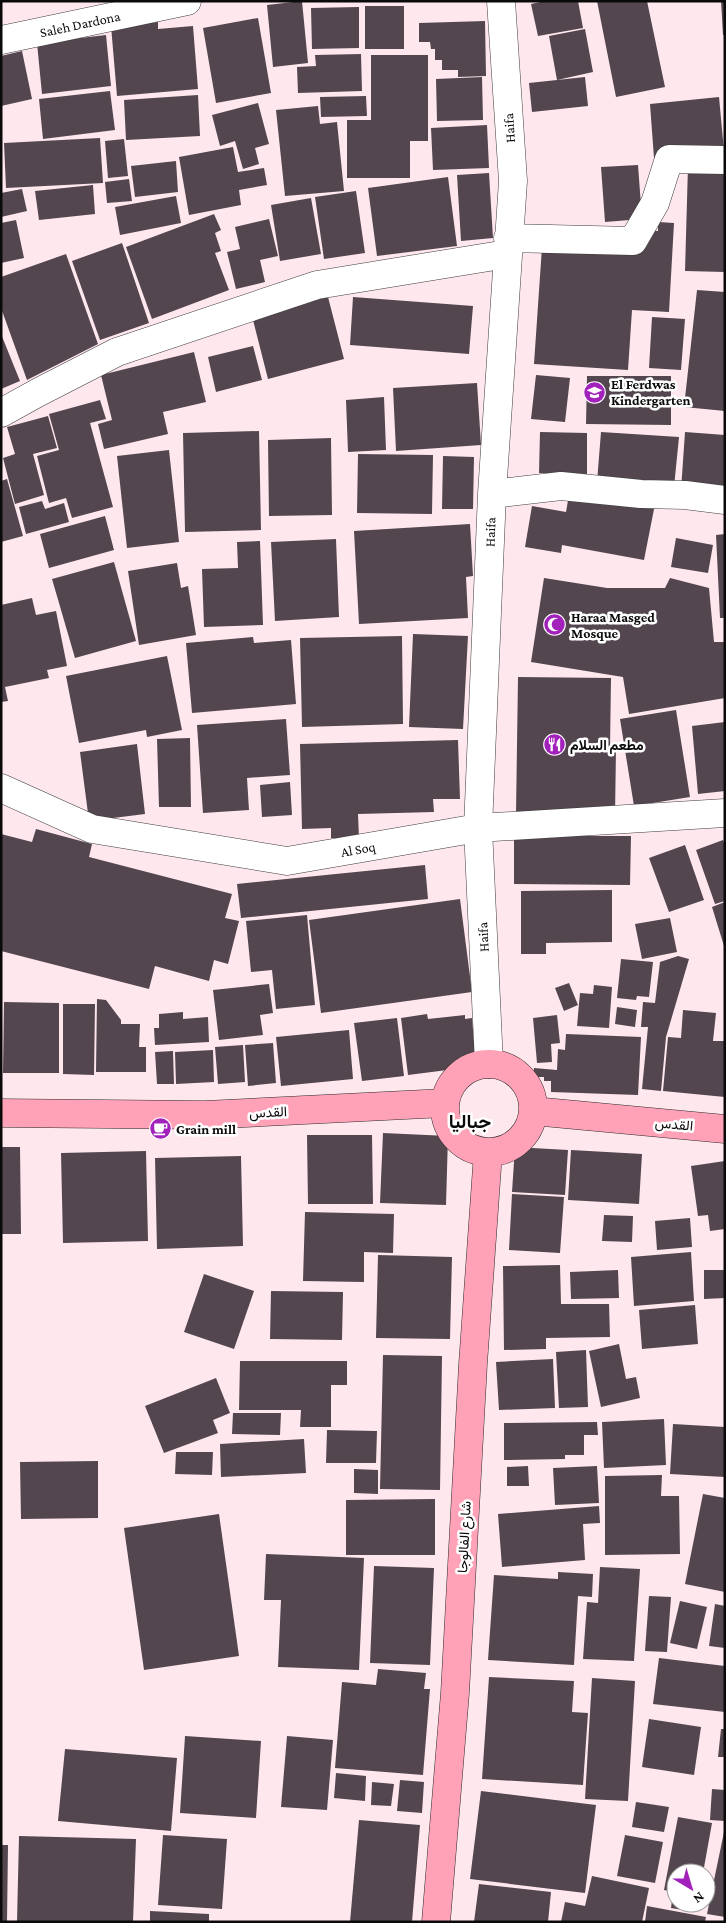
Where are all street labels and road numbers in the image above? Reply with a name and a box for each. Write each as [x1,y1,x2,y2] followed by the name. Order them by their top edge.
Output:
[38,8,122,40] street label: Saleh Dardona
[500,112,518,144] street label: Haifa
[481,516,499,547] street label: Haifa
[339,838,377,860] street label: Al Soq
[474,921,492,952] street label: Haifa
[248,1103,288,1122] street label: القدس
[654,1114,694,1135] street label: القدس
[454,1501,477,1574] street label: شارع الفالوجا

